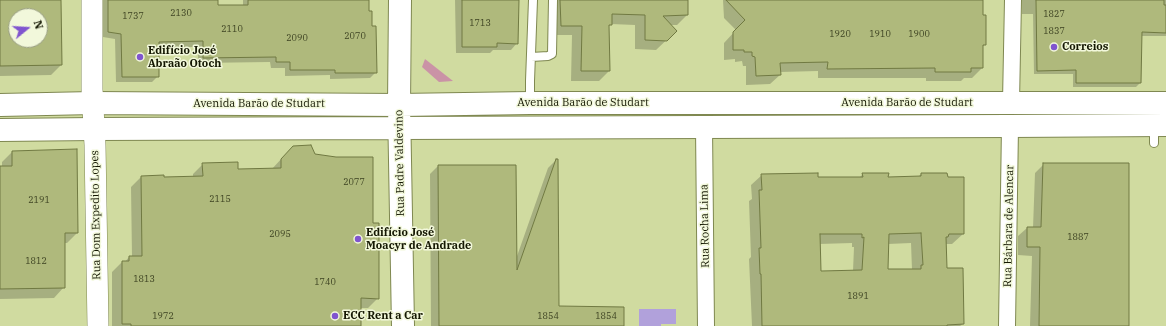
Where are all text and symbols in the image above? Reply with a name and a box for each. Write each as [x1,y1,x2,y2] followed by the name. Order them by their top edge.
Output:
[8,8,48,48] north arrow
[170,8,192,18] house number: 2130
[1043,9,1065,19] house number: 1827
[122,11,144,21] house number: 1737
[30,18,46,31] text: N
[469,18,491,28] house number: 1713
[221,24,243,34] house number: 2110
[1043,26,1065,36] house number: 1837
[829,29,851,39] house number: 1920
[869,29,891,39] house number: 1910
[908,29,930,39] house number: 1900
[344,31,366,41] house number: 2070
[286,33,308,43] house number: 2090
[1062,40,1108,54] place label: Correios
[1049,42,1059,52] marker: Correios
[148,44,221,70] place label: Edifício José Abraão Otoch
[135,52,145,62] marker: Edifício José Abraão Otoch
[517,96,649,110] street label: Avenida Barão de Studart
[841,96,973,110] street label: Avenida Barão de Studart
[193,97,325,111] street label: Avenida Barão de Studart
[392,110,408,216] street label: Rua Padre Valdevino
[88,150,104,280] street label: Rua Dom Expedito Lopes
[1001,165,1017,287] street label: Rua Bárbara de Alencar
[343,177,365,187] house number: 2077
[698,184,712,268] street label: Rua Rocha Lima
[209,194,231,204] house number: 2115
[28,195,50,205] house number: 2191
[366,226,471,252] place label: Edifício José Moacyr de Andrade
[269,229,291,239] house number: 2095
[1067,232,1089,242] house number: 1887
[353,234,363,244] marker: Edifício José Moacyr de Andrade
[25,256,47,266] house number: 1812
[133,274,155,284] house number: 1813
[314,277,336,287] house number: 1740
[847,291,869,301] house number: 1891
[343,309,423,323] place label: ECC Rent a Car
[152,311,174,321] house number: 1972
[330,311,340,321] marker: ECC Rent a Car
[537,311,559,321] house number: 1854
[595,311,617,321] house number: 1854

